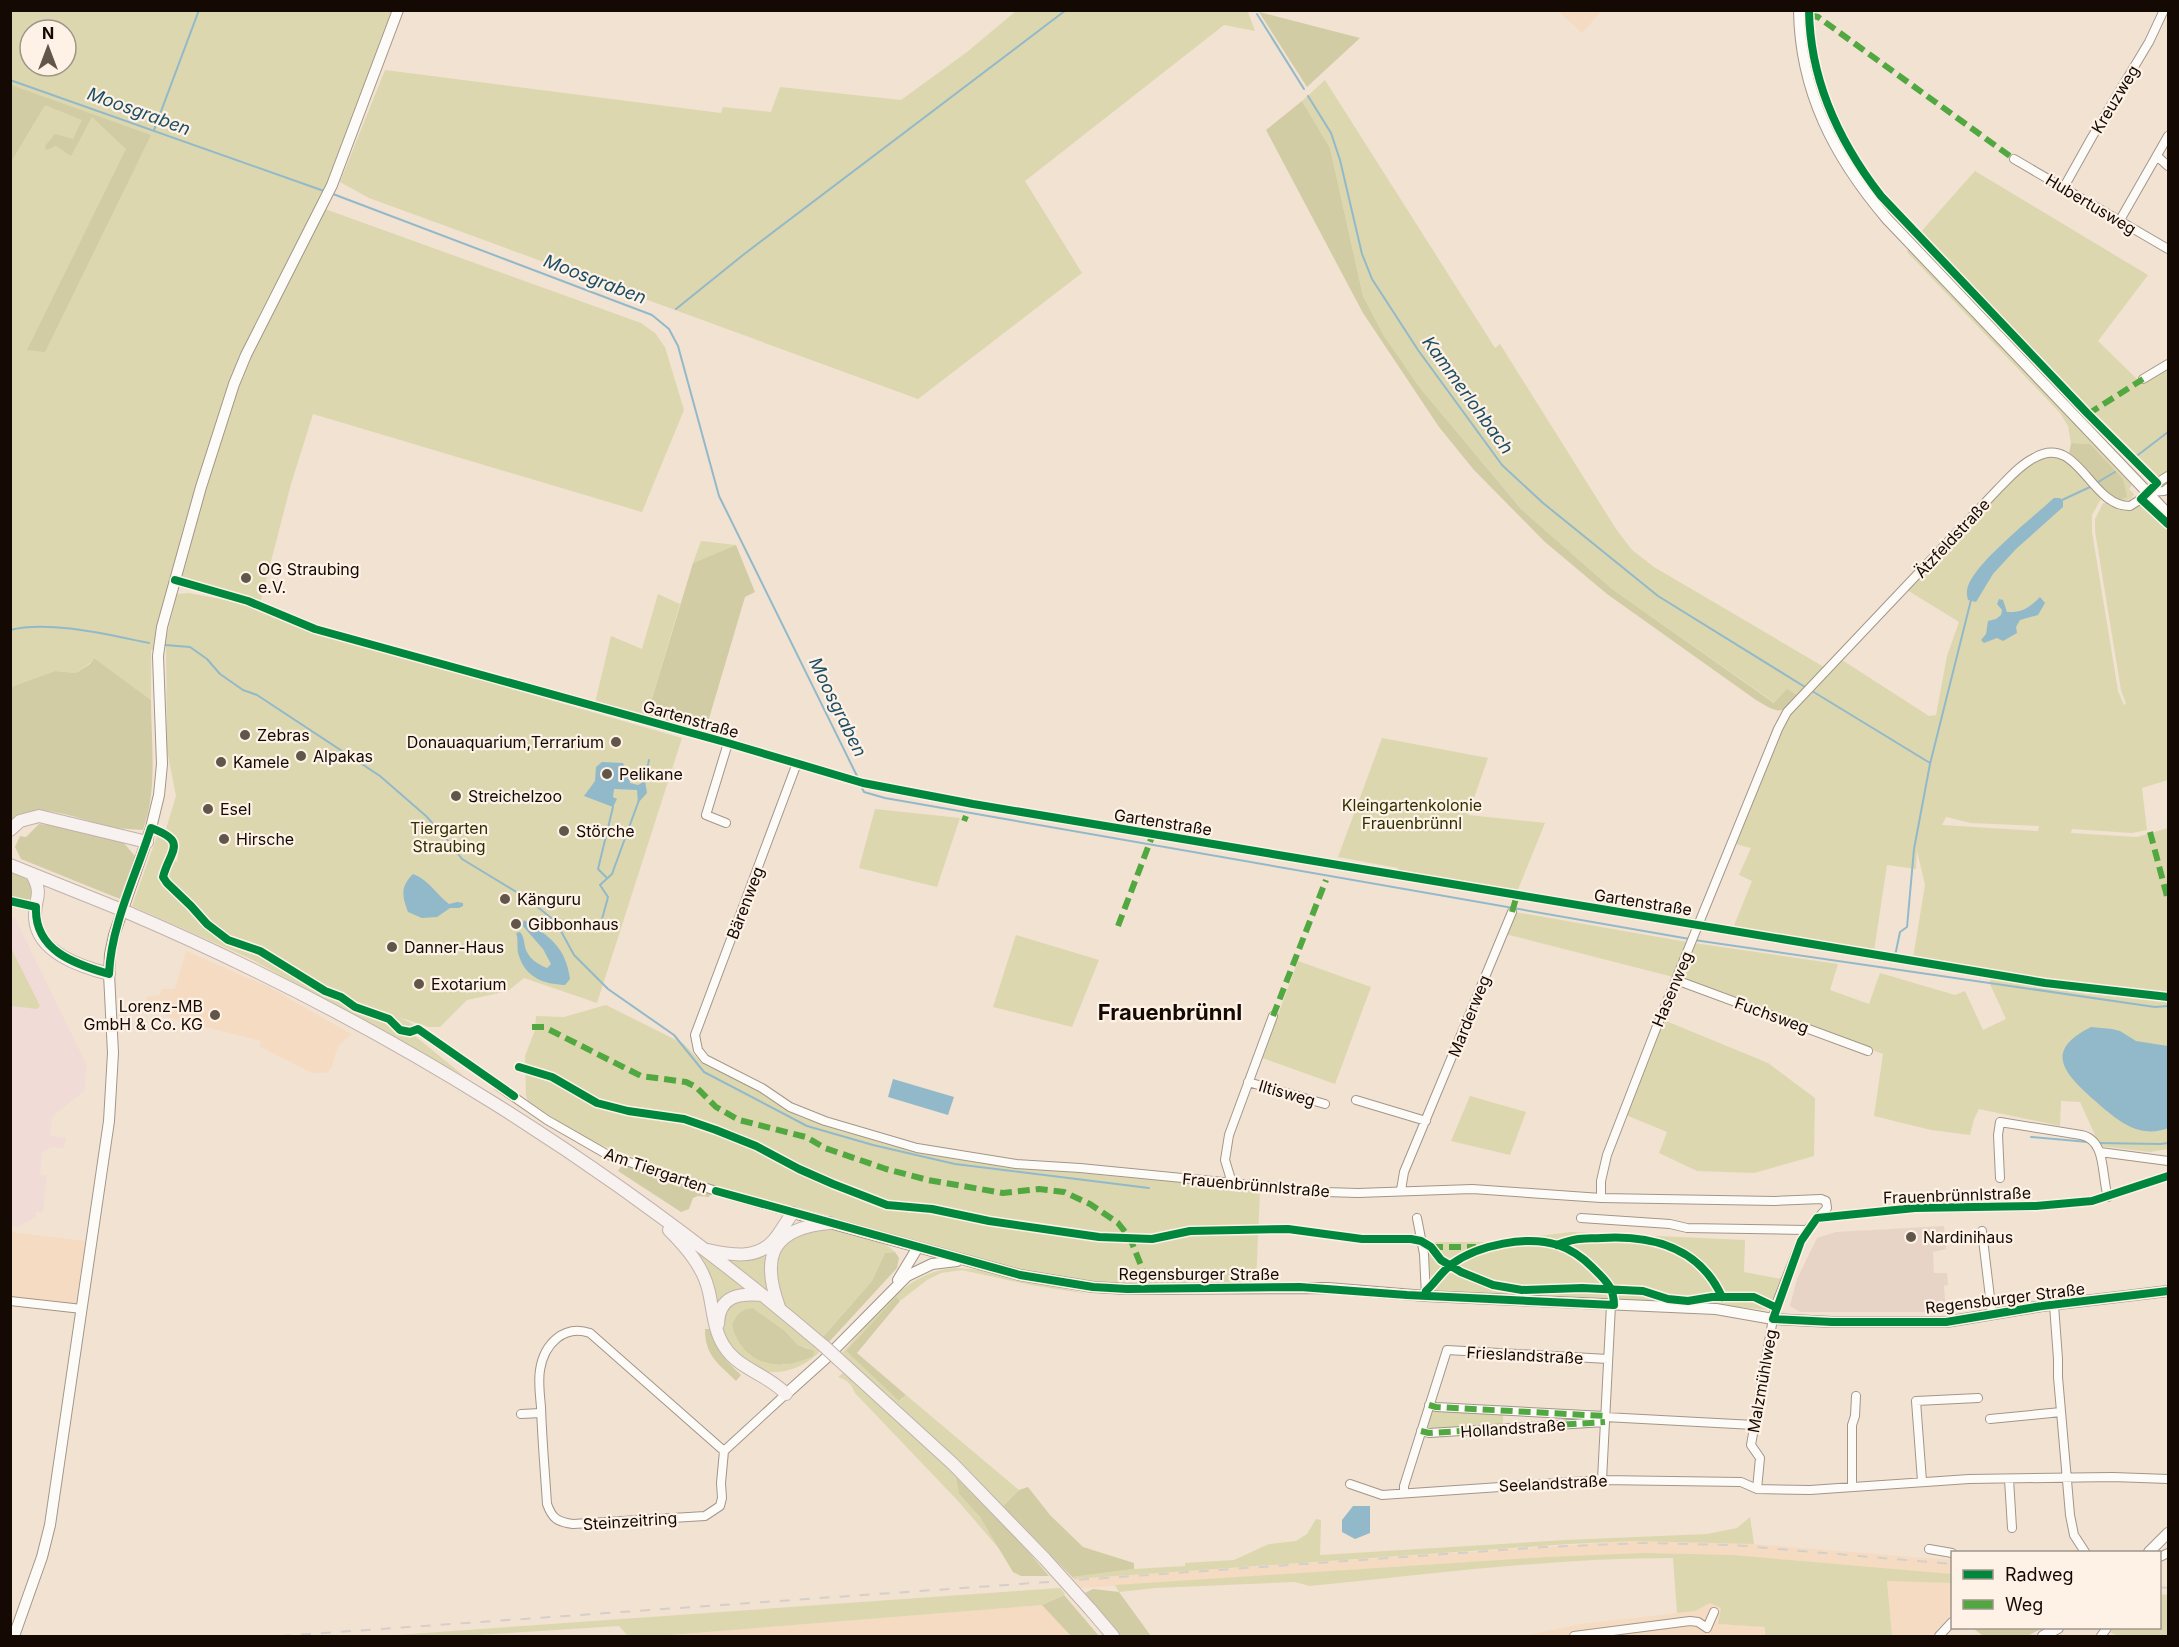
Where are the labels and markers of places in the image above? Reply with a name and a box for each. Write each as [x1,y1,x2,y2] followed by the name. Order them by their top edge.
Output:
[258,559,360,597] place label: OG Straubing e.V.
[239,571,253,585] marker: OG Straubing e.V.
[257,725,310,745] place label: Zebras
[238,728,252,742] marker: Zebras
[407,732,604,752] place label: Donauaquarium,Terrarium
[609,735,623,749] marker: Donauaquarium,Terrarium
[313,746,373,766] place label: Alpakas
[294,749,308,763] marker: Alpakas
[233,752,289,772] place label: Kamele
[214,755,228,769] marker: Kamele
[619,764,683,784] place label: Pelikane
[600,767,614,781] marker: Pelikane
[468,786,562,806] place label: Streichelzoo
[449,789,463,803] marker: Streichelzoo
[220,799,251,819] place label: Esel
[201,802,215,816] marker: Esel
[576,821,635,841] place label: Störche
[557,824,571,838] marker: Störche
[236,829,294,849] place label: Hirsche
[217,832,231,846] marker: Hirsche
[517,889,581,909] place label: Känguru
[498,892,512,906] marker: Känguru
[528,914,619,934] place label: Gibbonhaus
[509,917,523,931] marker: Gibbonhaus
[404,937,504,957] place label: Danner-Haus
[385,940,399,954] marker: Danner-Haus
[431,974,507,994] place label: Exotarium
[412,977,426,991] marker: Exotarium
[84,996,203,1034] place label: Lorenz-MB GmbH & Co. KG
[208,1008,222,1022] marker: Lorenz-MB GmbH & Co. KG
[1923,1227,2013,1247] place label: Nardinihaus
[1904,1230,1918,1244] marker: Nardinihaus

